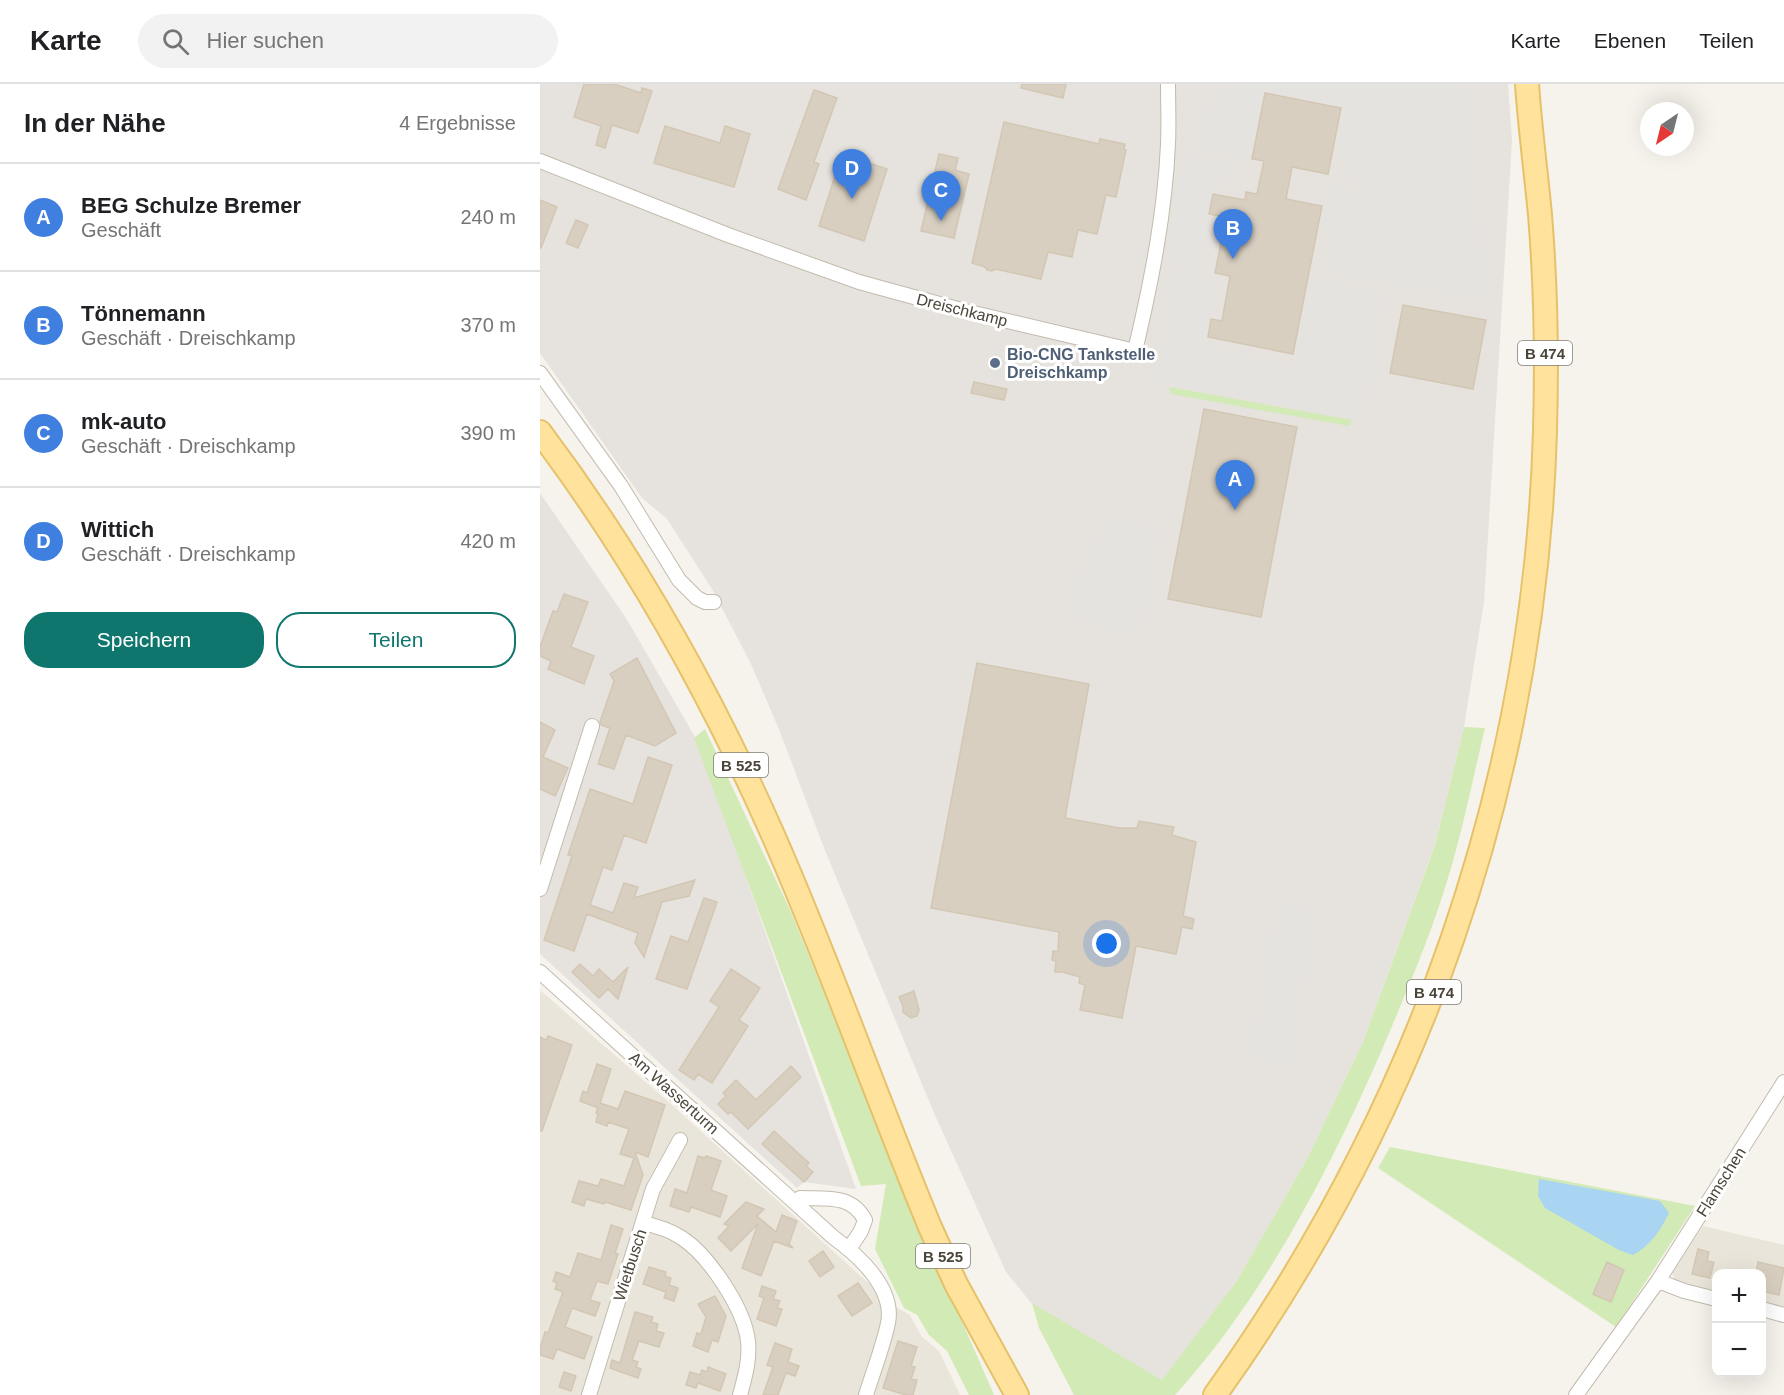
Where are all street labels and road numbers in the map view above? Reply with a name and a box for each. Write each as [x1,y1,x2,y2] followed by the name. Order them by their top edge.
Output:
[915,290,1009,330] street label: Dreischkamp
[1518,341,1572,365] road number: B 474
[714,753,768,777] road number: B 525
[1407,980,1461,1004] road number: B 474
[626,1049,722,1137] street label: Am Wasserturm
[1693,1144,1749,1220] street label: Flamschen
[610,1227,650,1303] street label: Wietbusch
[916,1244,970,1268] road number: B 525

